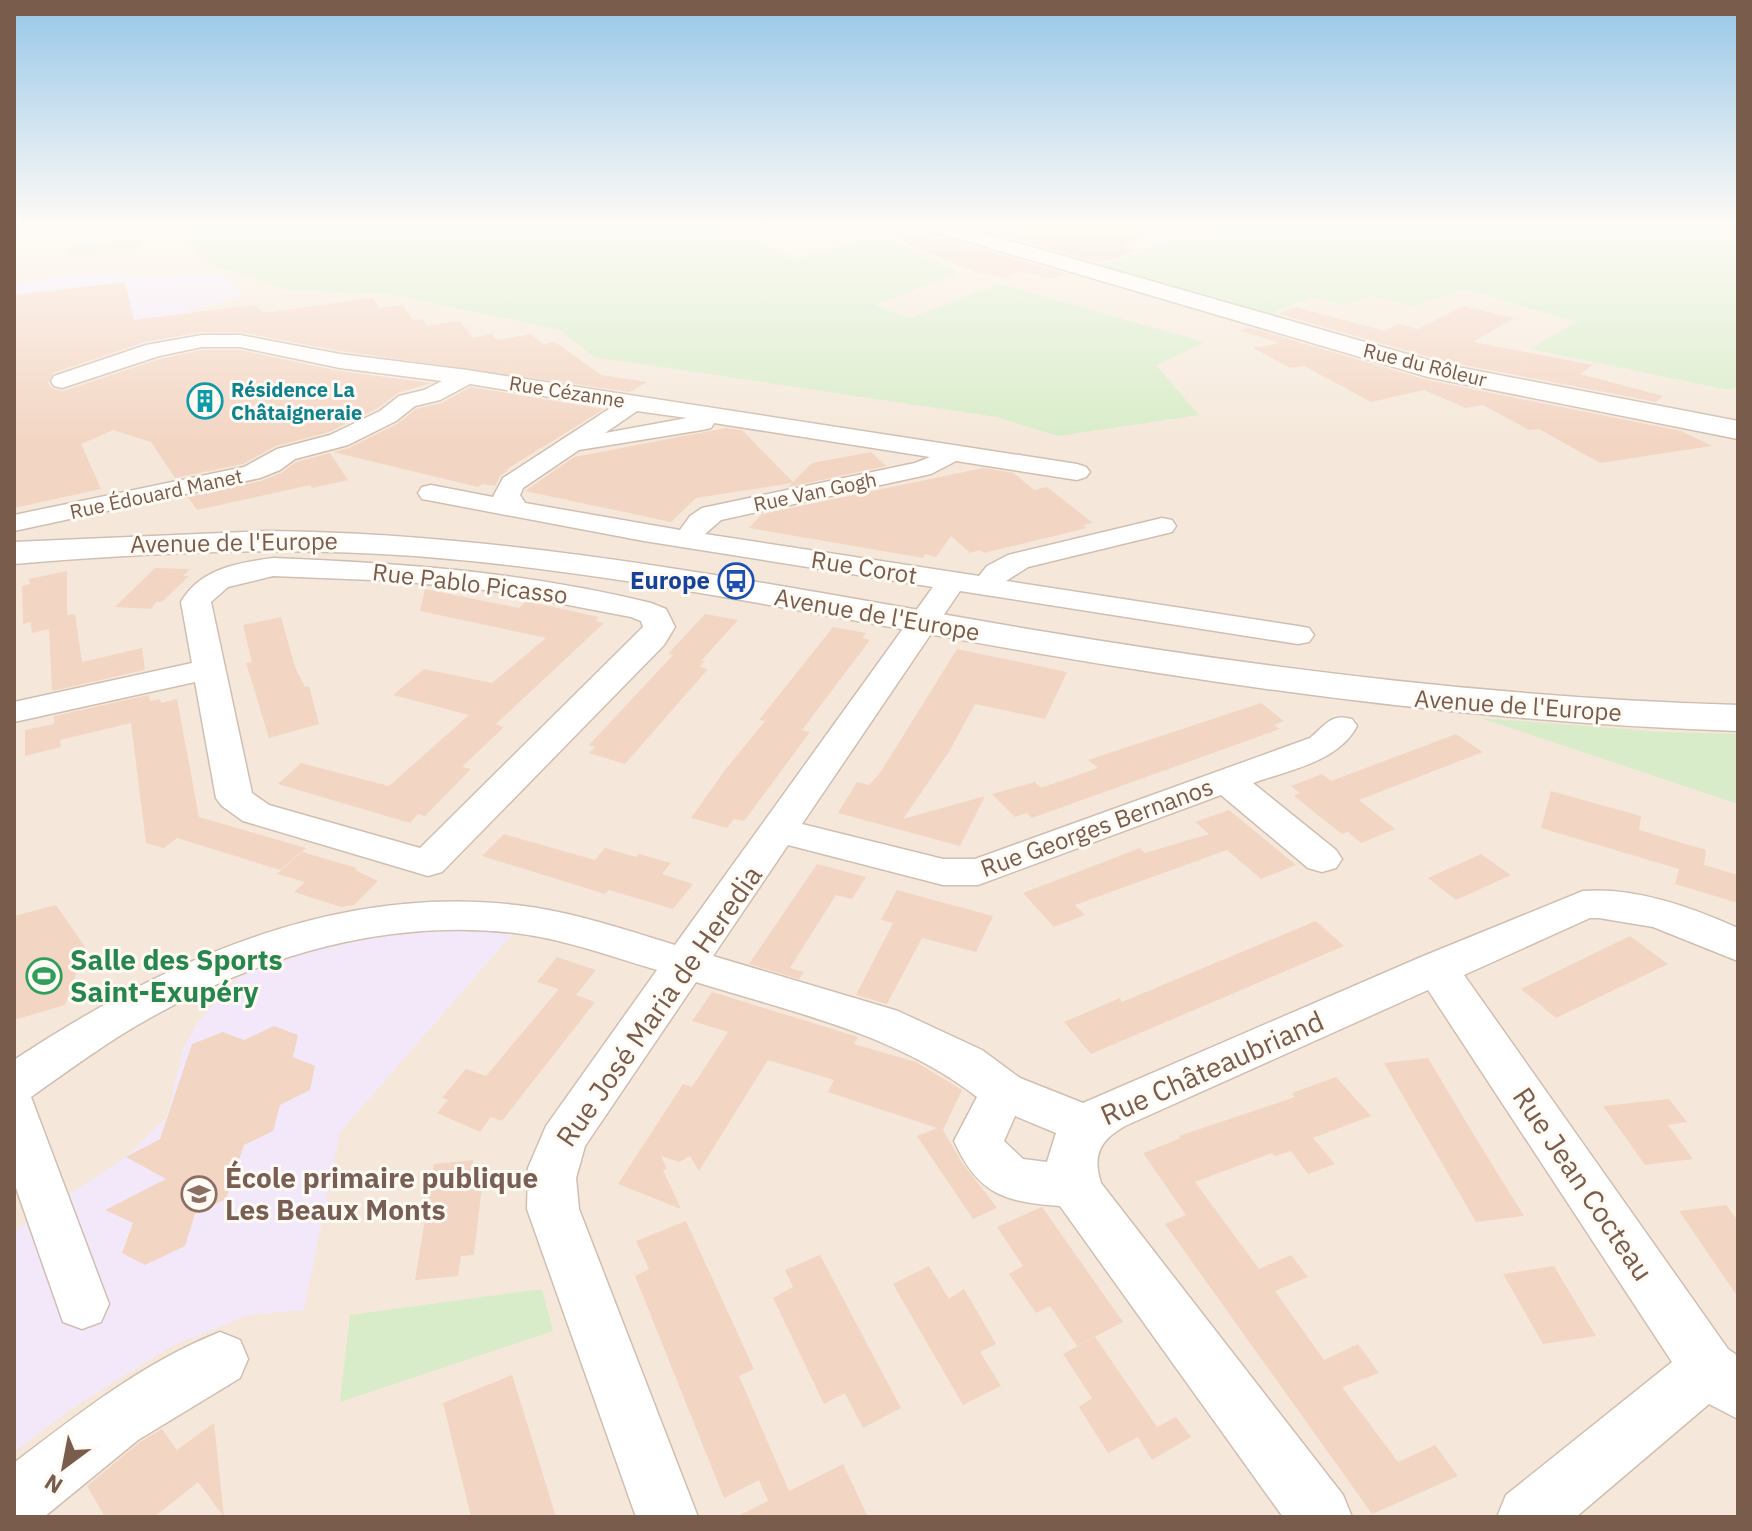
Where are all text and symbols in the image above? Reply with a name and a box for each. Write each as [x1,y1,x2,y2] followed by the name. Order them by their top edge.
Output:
[1361,336,1490,393] street label: Rue du Rôleur
[507,369,627,414] street label: Rue Cézanne
[231,376,362,426] place label: Résidence La Châtaigneraie
[186,382,224,420] building icon: Résidence La Châtaigneraie
[67,462,245,525] street label: Rue Édouard Manet
[751,465,879,518] street label: Rue Van Gogh
[130,524,338,560] street label: Avenue de l'Europe
[809,543,919,591] street label: Rue Corot
[371,555,570,611] street label: Rue Pablo Picasso
[717,562,755,600] bus stop icon: Europe
[630,564,710,596] place label: Europe
[772,580,982,648] street label: Avenue de l'Europe
[1413,682,1623,728] street label: Avenue de l'Europe
[976,770,1217,884] street label: Rue Georges Bernanos
[547,858,770,1154] street label: Rue José Maria de Heredia
[70,941,283,1010] place label: Salle des Sports Saint-Exupéry
[25,957,63,995] sports icon: Salle des Sports Saint-Exupéry
[1094,1002,1329,1133] street label: Rue Châteaubriand
[1505,1080,1662,1288] street label: Rue Jean Cocteau
[225,1159,538,1228] place label: École primaire publique Les Beaux Monts
[180,1175,218,1213] school or university icon: École primaire publique Les Beaux Monts
[24,1427,104,1507] north arrow
[39,1468,68,1501] text: N

